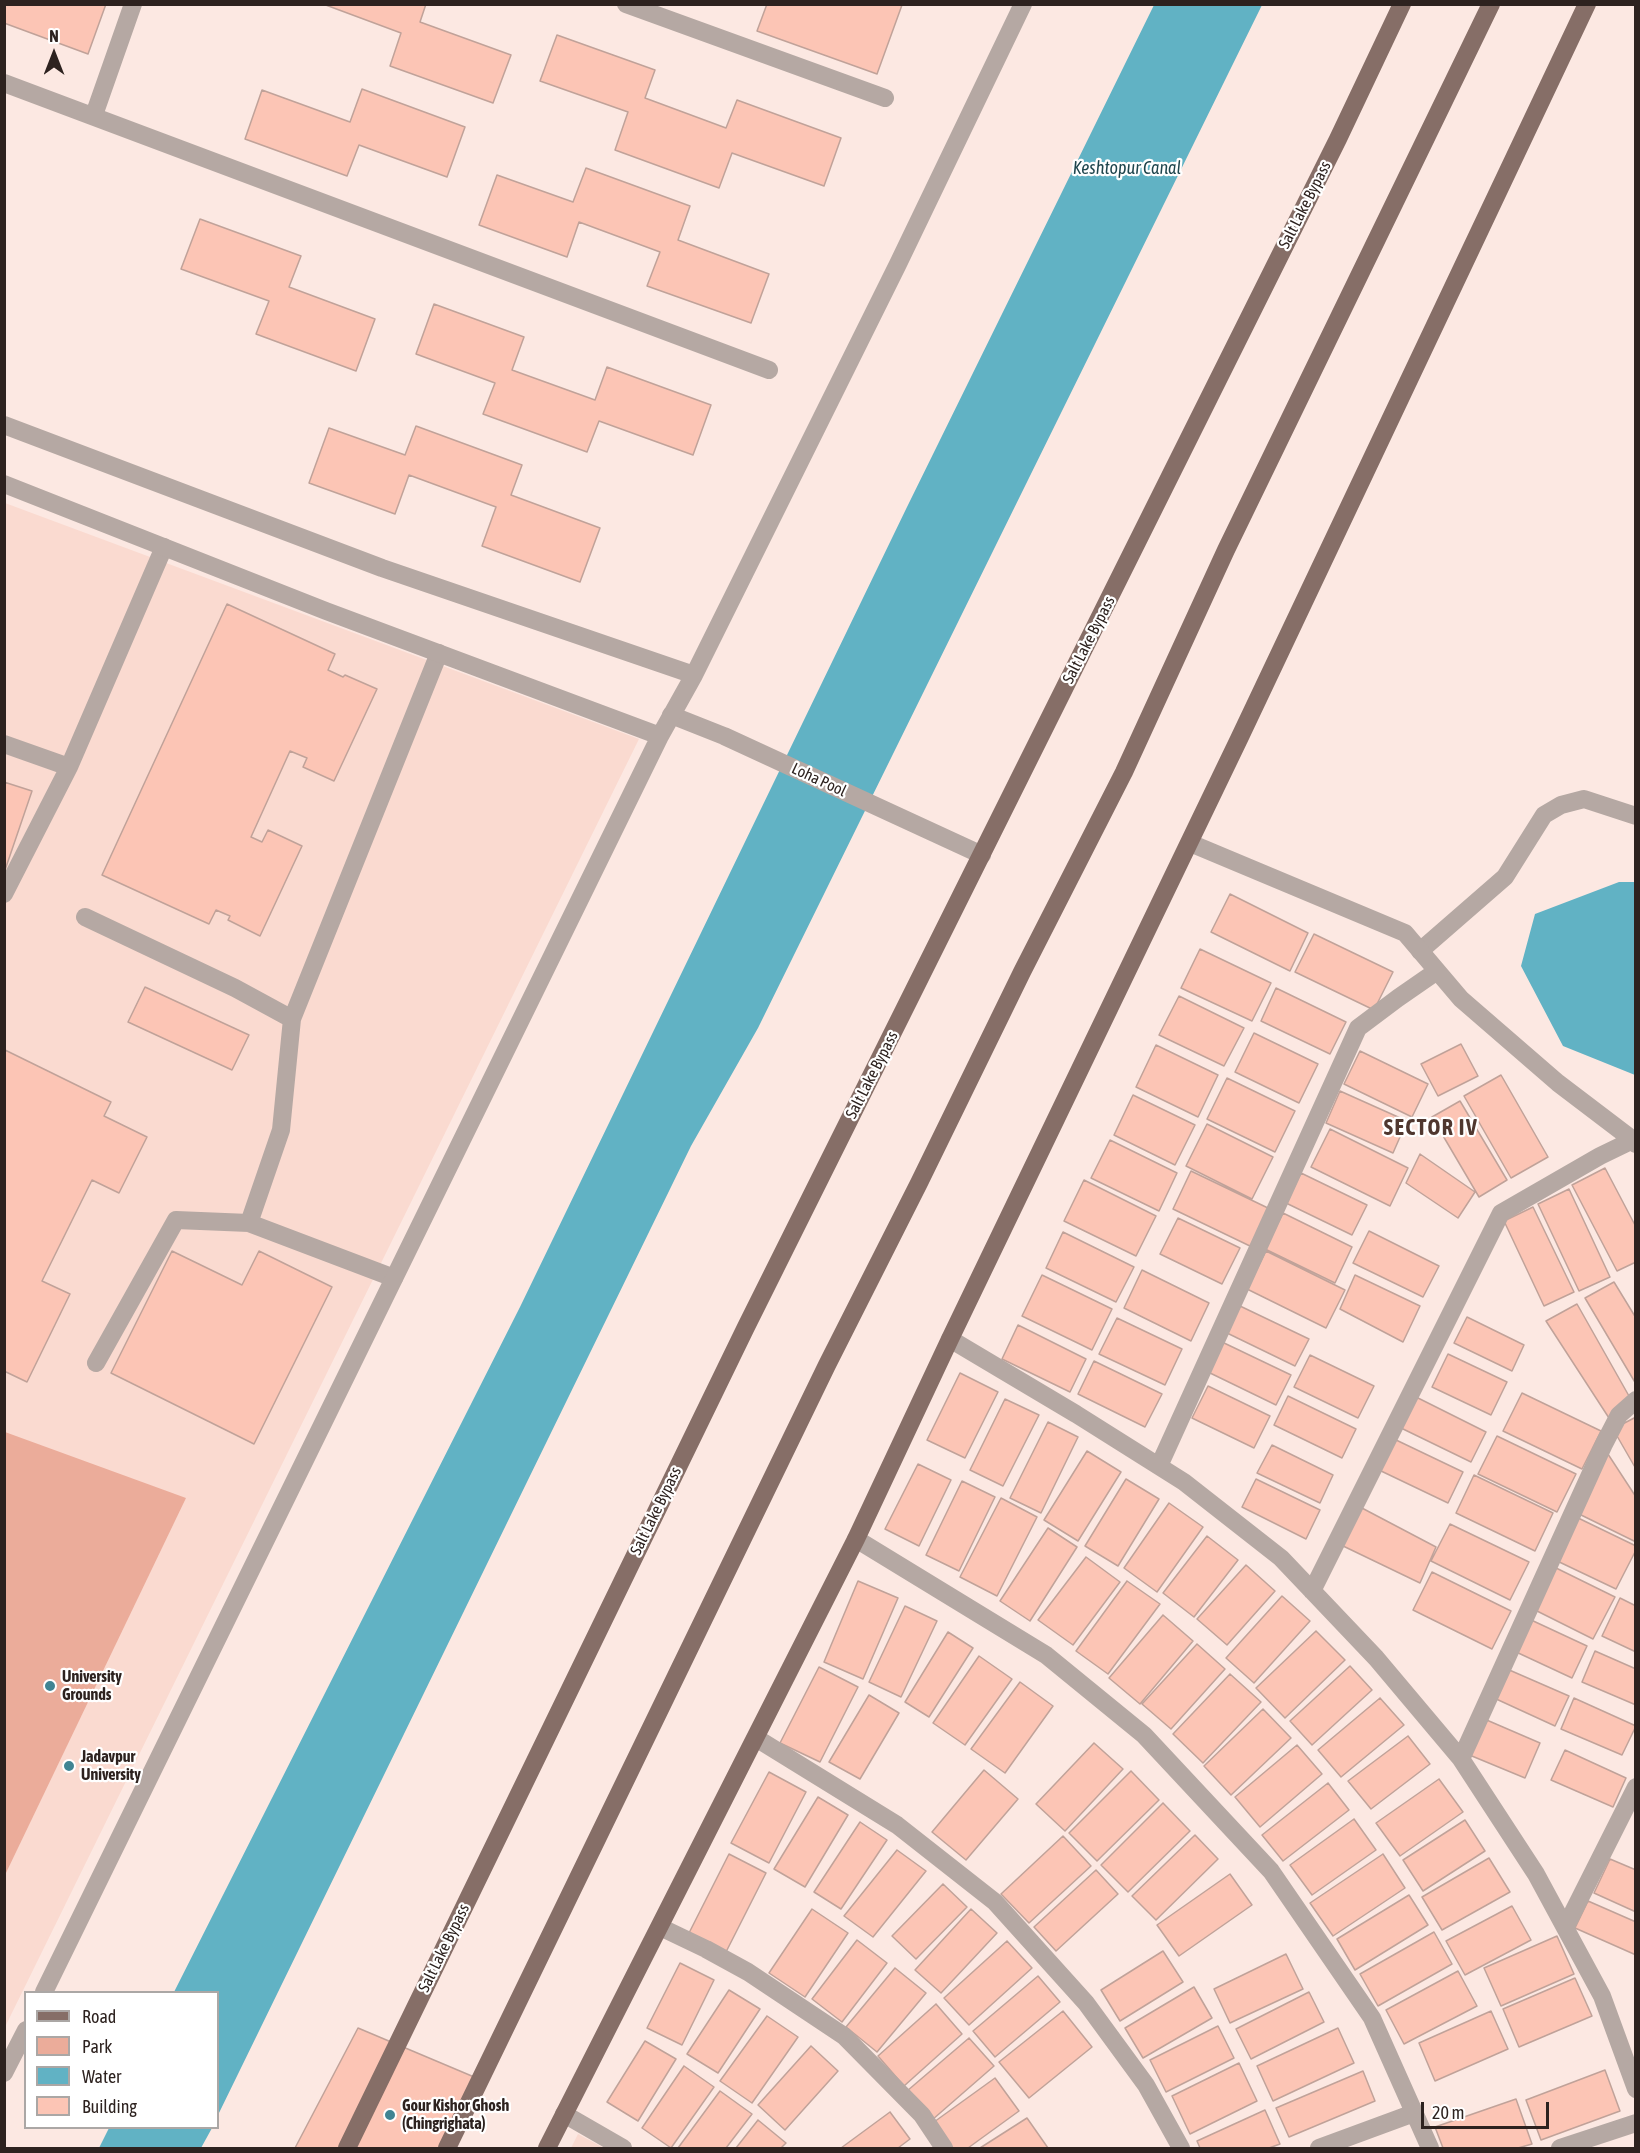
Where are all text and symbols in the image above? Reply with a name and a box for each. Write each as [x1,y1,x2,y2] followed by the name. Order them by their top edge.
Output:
[24,24,84,84] north arrow
[49,27,59,45] text: N
[1073,157,1181,179] water label: Keshtopur Canal
[1275,158,1335,252] street label: Salt Lake Bypass
[1059,593,1119,687] street label: Salt Lake Bypass
[789,759,849,801] street label: Loha Pool
[842,1028,902,1122] street label: Salt Lake Bypass
[1384,1115,1478,1141] district label: SECTOR IV
[626,1464,686,1558] street label: Salt Lake Bypass
[62,1667,122,1705] place label: University Grounds
[43,1679,57,1693] marker: University Grounds
[81,1747,141,1785] place label: Jadavpur University
[62,1759,76,1773] marker: Jadavpur University
[414,1901,474,1995] street label: Salt Lake Bypass
[24,1991,219,2129] legend
[82,2006,116,2027] text: Road
[82,2036,112,2057] text: Park
[82,2066,121,2087] text: Water
[1424,2090,1552,2128] scale bar
[82,2096,137,2117] text: Building
[402,2096,509,2134] place label: Gour Kishor Ghosh (Chingrighata)
[1432,2102,1464,2123] text: 20 m
[383,2108,397,2122] marker: Gour Kishor Ghosh (Chingrighata)

